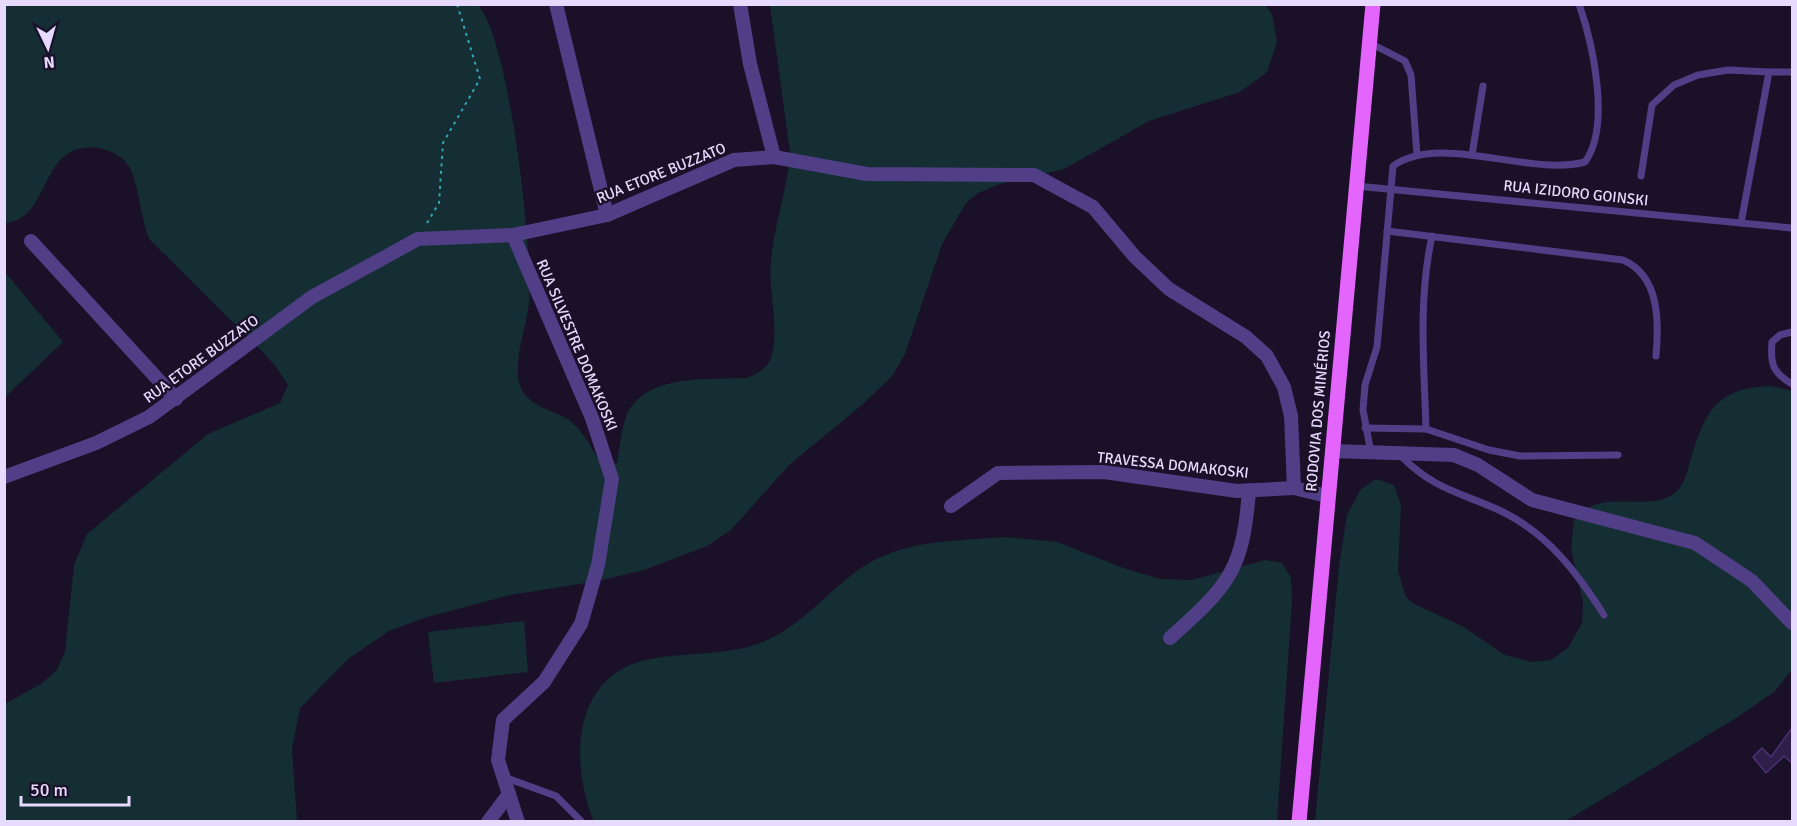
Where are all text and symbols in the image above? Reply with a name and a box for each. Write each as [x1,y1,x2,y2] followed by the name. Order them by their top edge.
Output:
[18,18,78,78] north arrow
[43,51,56,72] text: N
[594,139,728,207] street label: RUA ETORE BUZZATO
[1503,176,1649,210] street label: RUA IZIDORO GOINSKI
[533,256,621,434] street label: RUA SILVESTRE DOMAKOSKI
[140,311,262,407] street label: RUA ETORE BUZZATO
[1301,330,1334,492] street label: RODOVIA DOS MINÉRIOS
[1096,448,1250,482] street label: TRAVESSA DOMAKOSKI
[21,769,129,807] scale bar
[30,779,68,801] text: 50 m

